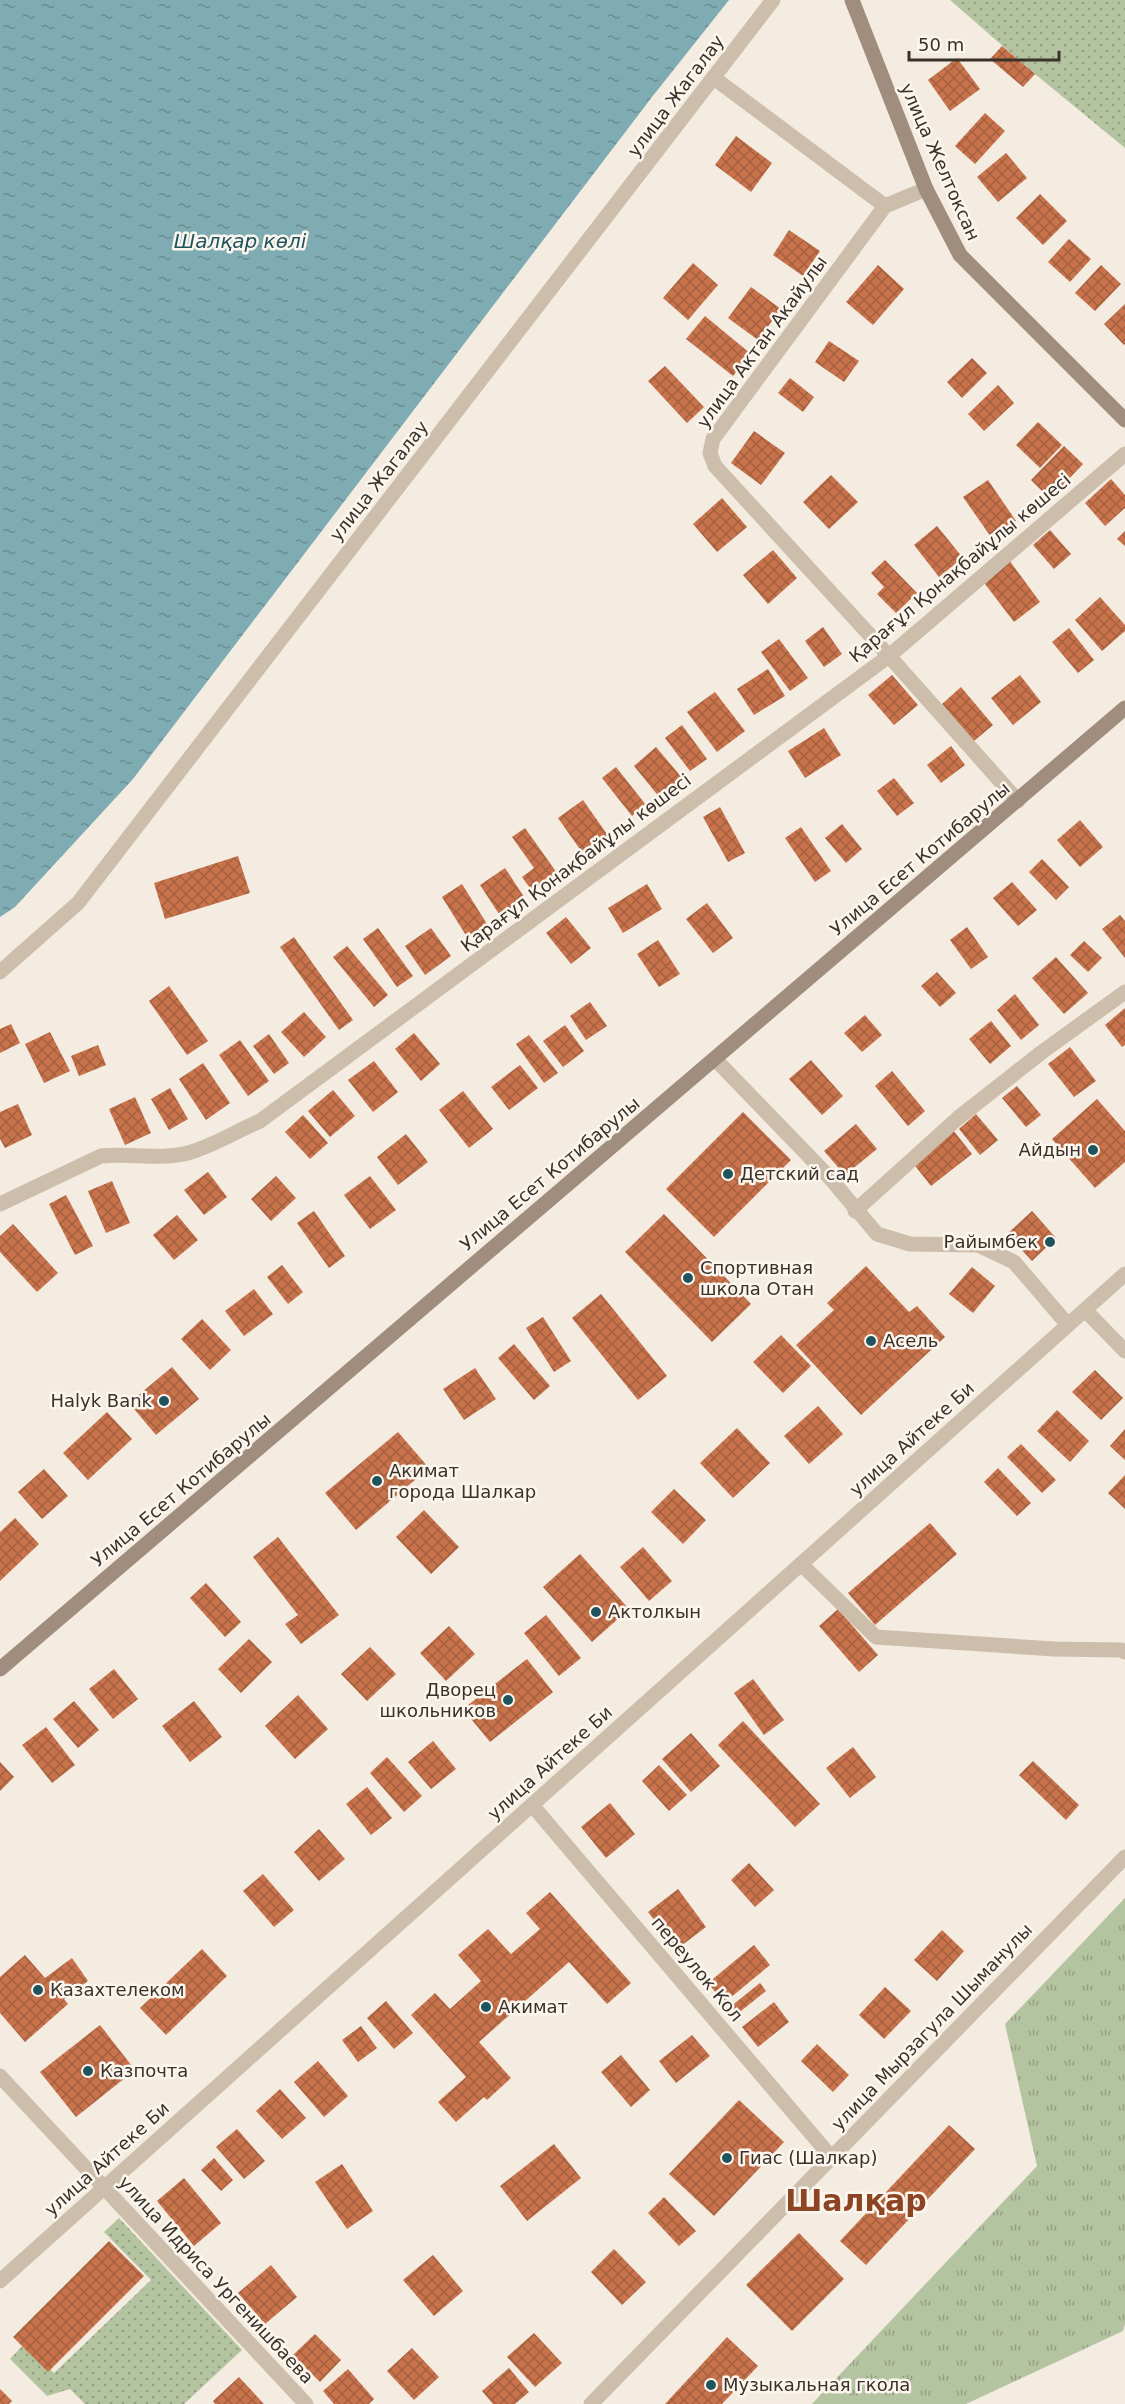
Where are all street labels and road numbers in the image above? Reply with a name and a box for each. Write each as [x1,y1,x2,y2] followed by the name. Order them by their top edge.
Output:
[623,30,728,161] street label: улица Жагалау
[896,80,985,244] street label: улица Желтоксан
[692,252,831,432] street label: улица Актан Акайулы
[325,416,432,545] street label: улица Жагалау
[845,469,1075,666] street label: Қарағұл Қонақбайұлы көшесі
[457,769,695,956] street label: Қарағұл Қонақбайұлы көшесі
[826,777,1014,940] street label: Улица Есет Котибарулы
[456,1092,644,1255] street label: Улица Есет Котибарулы
[845,1377,978,1500] street label: улица Айтеке Би
[87,1408,275,1571] street label: Улица Есет Котибарулы
[483,1701,616,1824] street label: улица Айтеке Би
[647,1912,747,2025] street label: переулок Кол
[827,1919,1036,2134] street label: улица Мырзагула Шыманулы
[40,2097,173,2220] street label: улица Айтеке Би
[114,2171,318,2388] street label: улица Идриса Ургенишбаева

